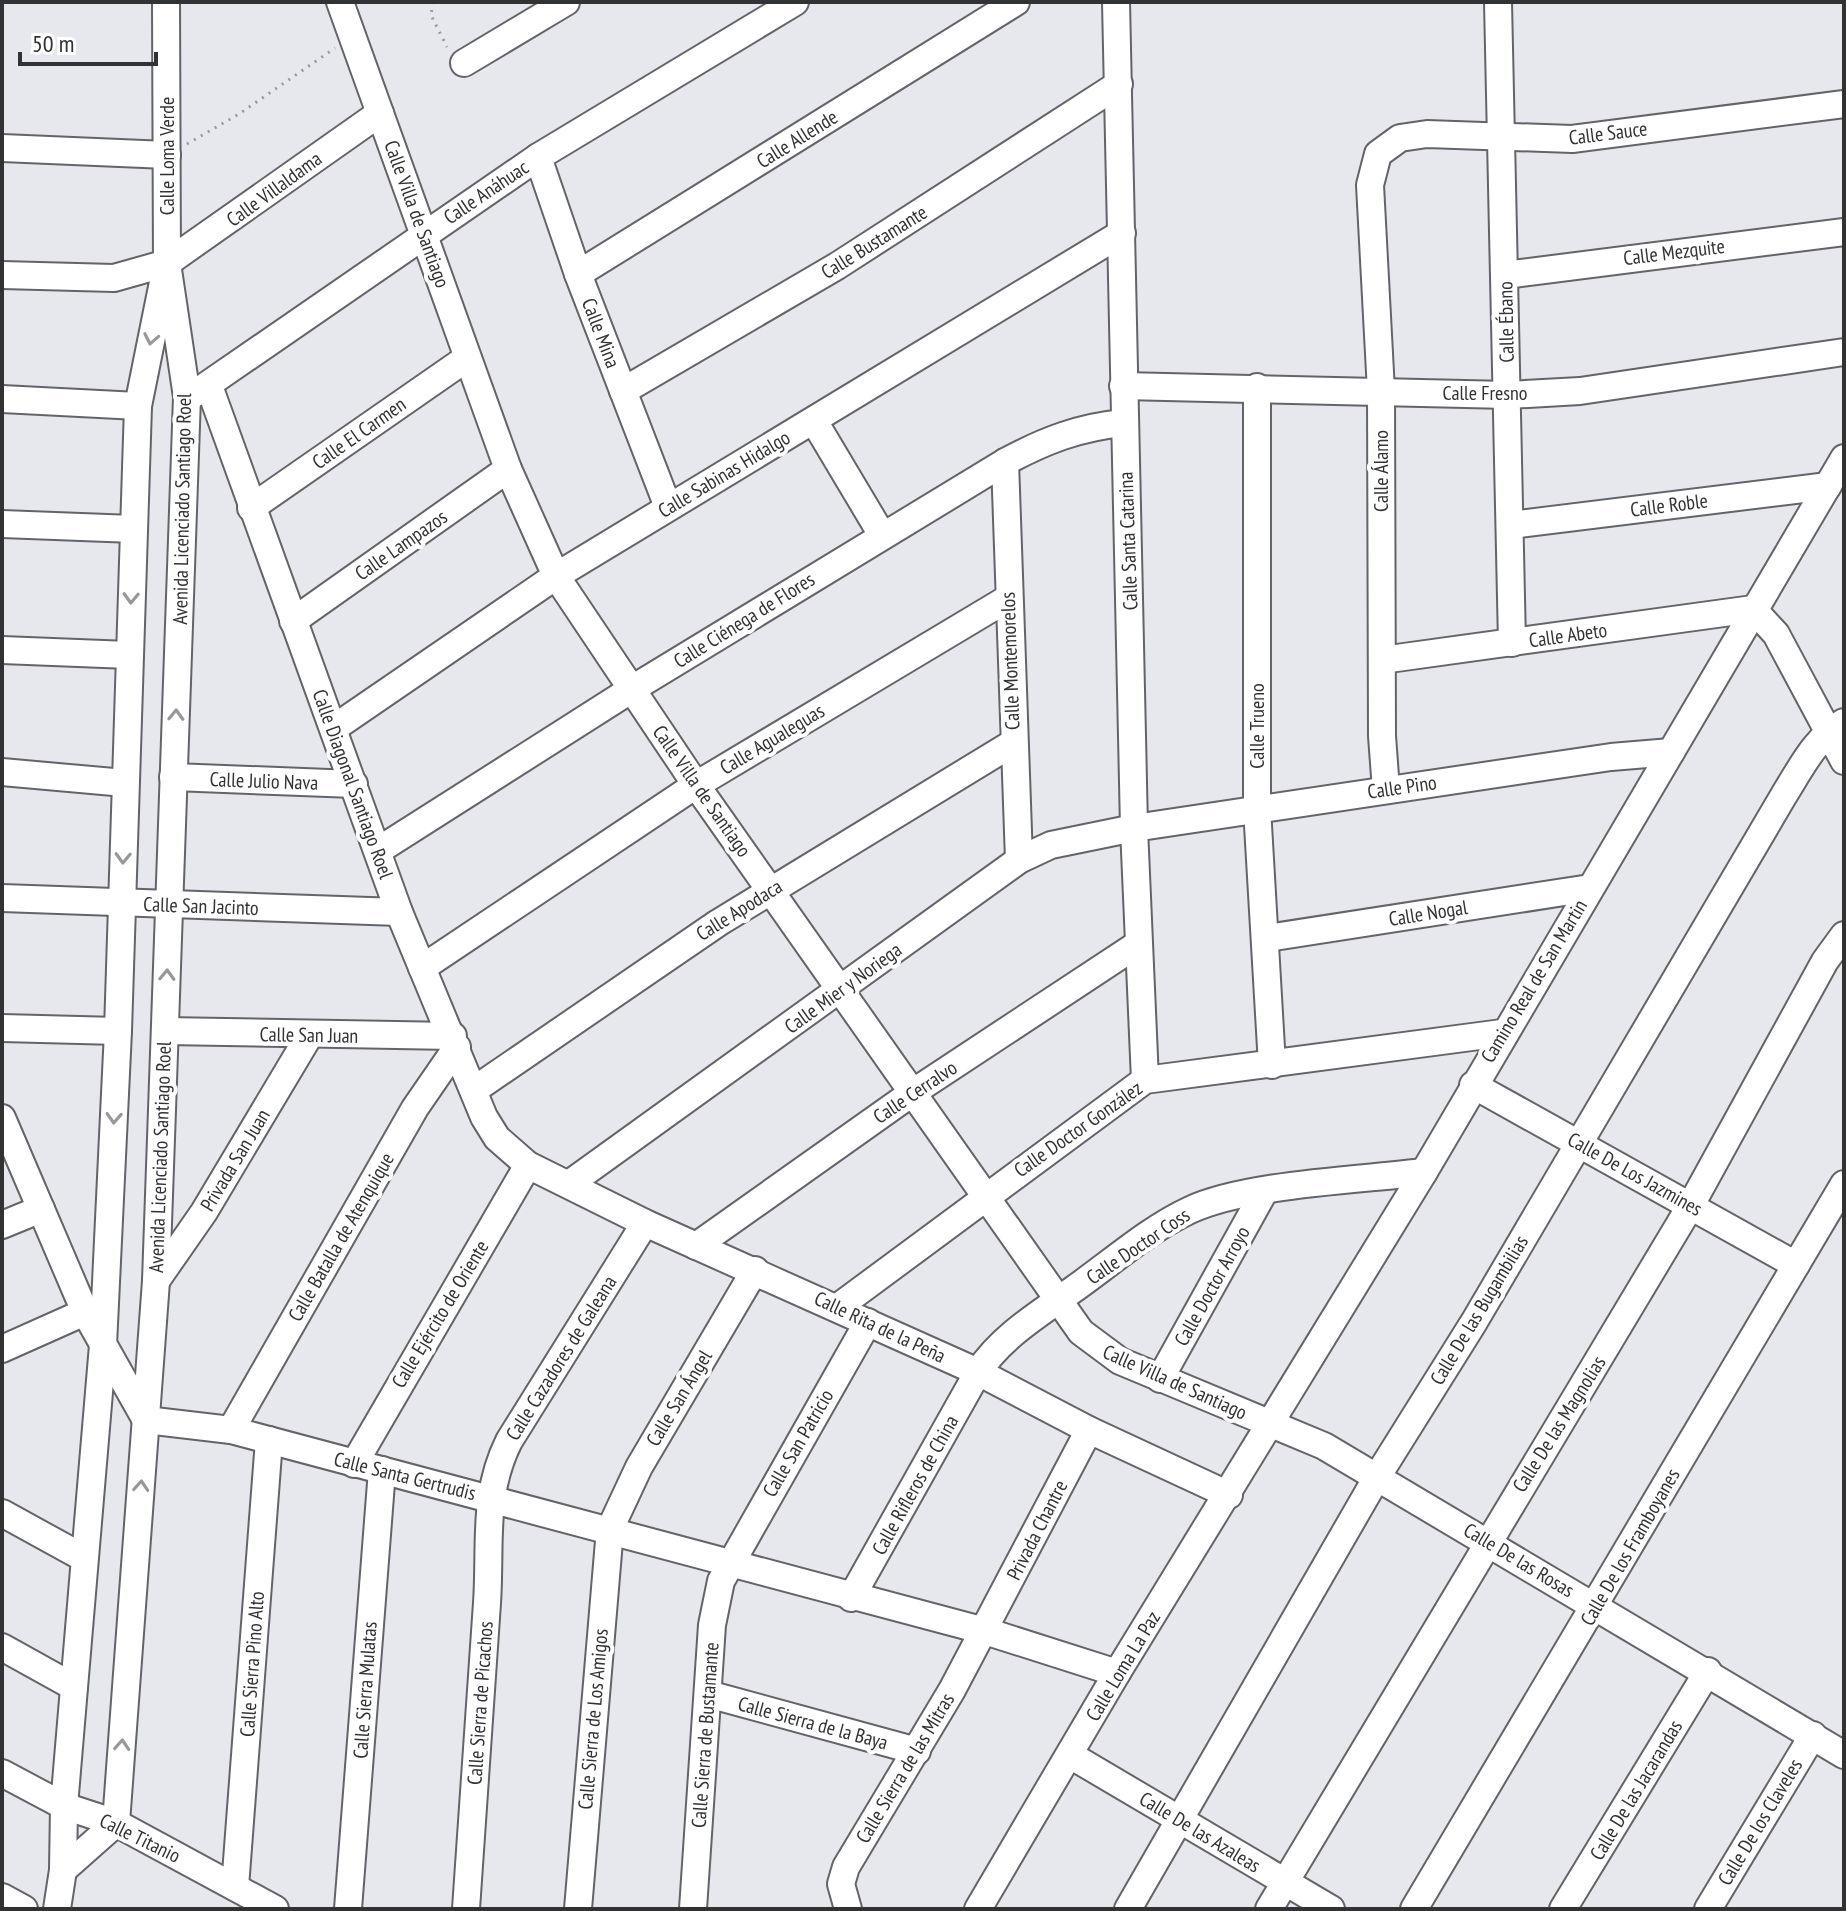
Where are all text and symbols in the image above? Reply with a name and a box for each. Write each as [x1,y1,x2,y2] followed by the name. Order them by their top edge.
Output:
[20,16,156,66] scale bar
[32,28,74,59] text: 50 m
[154,97,180,215] street label: Calle Loma Verde
[752,104,842,174] street label: Calle Allende
[1567,115,1649,151] street label: Calle Sauce
[378,137,456,291] street label: Calle Villa de Santiago
[221,146,327,232] street label: Calle Villaldama
[439,154,533,230] street label: Calle Anáhuac
[816,199,932,285] street label: Calle Bustamante
[1622,233,1726,271] street label: Calle Mezquite
[1492,281,1520,363] street label: Calle Ébano
[576,294,626,372] street label: Calle Mina
[144,333,161,346] one-way arrow
[1443,380,1527,406] street label: Calle Fresno
[307,391,411,475] street label: Calle El Carmen
[167,393,197,625] street label: Avenida Licenciado Santiago Roel
[653,424,795,524] street label: Calle Sabinas Hidalgo
[1368,430,1394,512] street label: Calle Álamo
[1113,471,1143,611] street label: Calle Santa Catarina
[1629,487,1709,523] street label: Calle Roble
[350,504,452,586] street label: Calle Lampazos
[669,566,820,674] street label: Calle Ciénega de Flores
[995,591,1025,730] street label: Calle Montemorelos
[123,592,140,605] one-way arrow
[1527,617,1609,653] street label: Calle Abeto
[1244,683,1270,769] street label: Calle Trueno
[307,686,399,883] street label: Calle Diagonal Santiago Roel
[715,697,829,780] street label: Calle Agualeguas
[167,708,184,721] one-way arrow
[647,720,757,862] street label: Calle Villa de Santiago
[209,766,319,796] street label: Calle Julio Nava
[1366,769,1438,805] street label: Calle Pino
[115,852,132,865] one-way arrow
[691,873,787,947] street label: Calle Apodaca
[143,891,259,921] street label: Calle San Jacinto
[1387,894,1470,932] street label: Calle Nogal
[1475,895,1593,1067] street label: Camino Real de San Martin
[779,937,907,1039] street label: Calle Mier y Noriega
[158,968,175,981] one-way arrow
[259,1021,359,1049] street label: Calle San Juan
[143,1041,177,1273] street label: Avenida Licenciado Santiago Roel
[868,1054,962,1130] street label: Calle Cerralvo
[1009,1075,1147,1183] street label: Calle Doctor González
[194,1104,276,1216] street label: Privada San Juan
[106,1112,123,1125] one-way arrow
[1563,1126,1707,1222] street label: Calle De Los Jazmines
[282,1148,400,1326] street label: Calle Batalla de Atenquique
[1081,1202,1195,1290] street label: Calle Doctor Coss
[1168,1221,1256,1351] street label: Calle Doctor Arroyo
[1424,1230,1534,1390] street label: Calle De las Bugambilias
[386,1235,494,1393] street label: Calle Ejército de Oriente
[500,1271,622,1445] street label: Calle Cazadores de Galeana
[810,1285,950,1369] street label: Calle Rita de la Peña
[1099,1339,1251,1425] street label: Calle Villa de Santiago
[640,1345,718,1451] street label: Calle San Ángel
[1507,1351,1611,1497] street label: Calle De las Magnolias
[757,1384,839,1502] street label: Calle San Patricio
[866,1411,964,1559] street label: Calle Rifleros de China
[331,1446,479,1506] street label: Calle Santa Gertrudis
[1574,1464,1686,1630] street label: Calle De los Framboyanes
[1001,1476,1073,1584] street label: Privada Chantre
[132,1479,149,1492] one-way arrow
[1459,1517,1579,1603] street label: Calle De las Rosas
[234,1590,270,1738] street label: Calle Sierra Pino Alto
[1080,1606,1166,1726] street label: Calle Loma La Paz
[347,1620,383,1759] street label: Calle Sierra Mulatas
[461,1620,499,1786] street label: Calle Sierra de Picachos
[572,1627,614,1811] street label: Calle Sierra de Los Amigos
[686,1641,724,1829] street label: Calle Sierra de Bustamante
[850,1688,960,1848] street label: Calle Sierra de las Mitras
[735,1691,891,1755] street label: Calle Sierra de la Baya
[1584,1715,1688,1865] street label: Calle De las Jacarandas
[113,1738,130,1751] one-way arrow
[1712,1754,1808,1890] street label: Calle De los Claveles
[1135,1786,1266,1879] street label: Calle De las Azaleas
[95,1807,185,1869] street label: Calle Titanio

